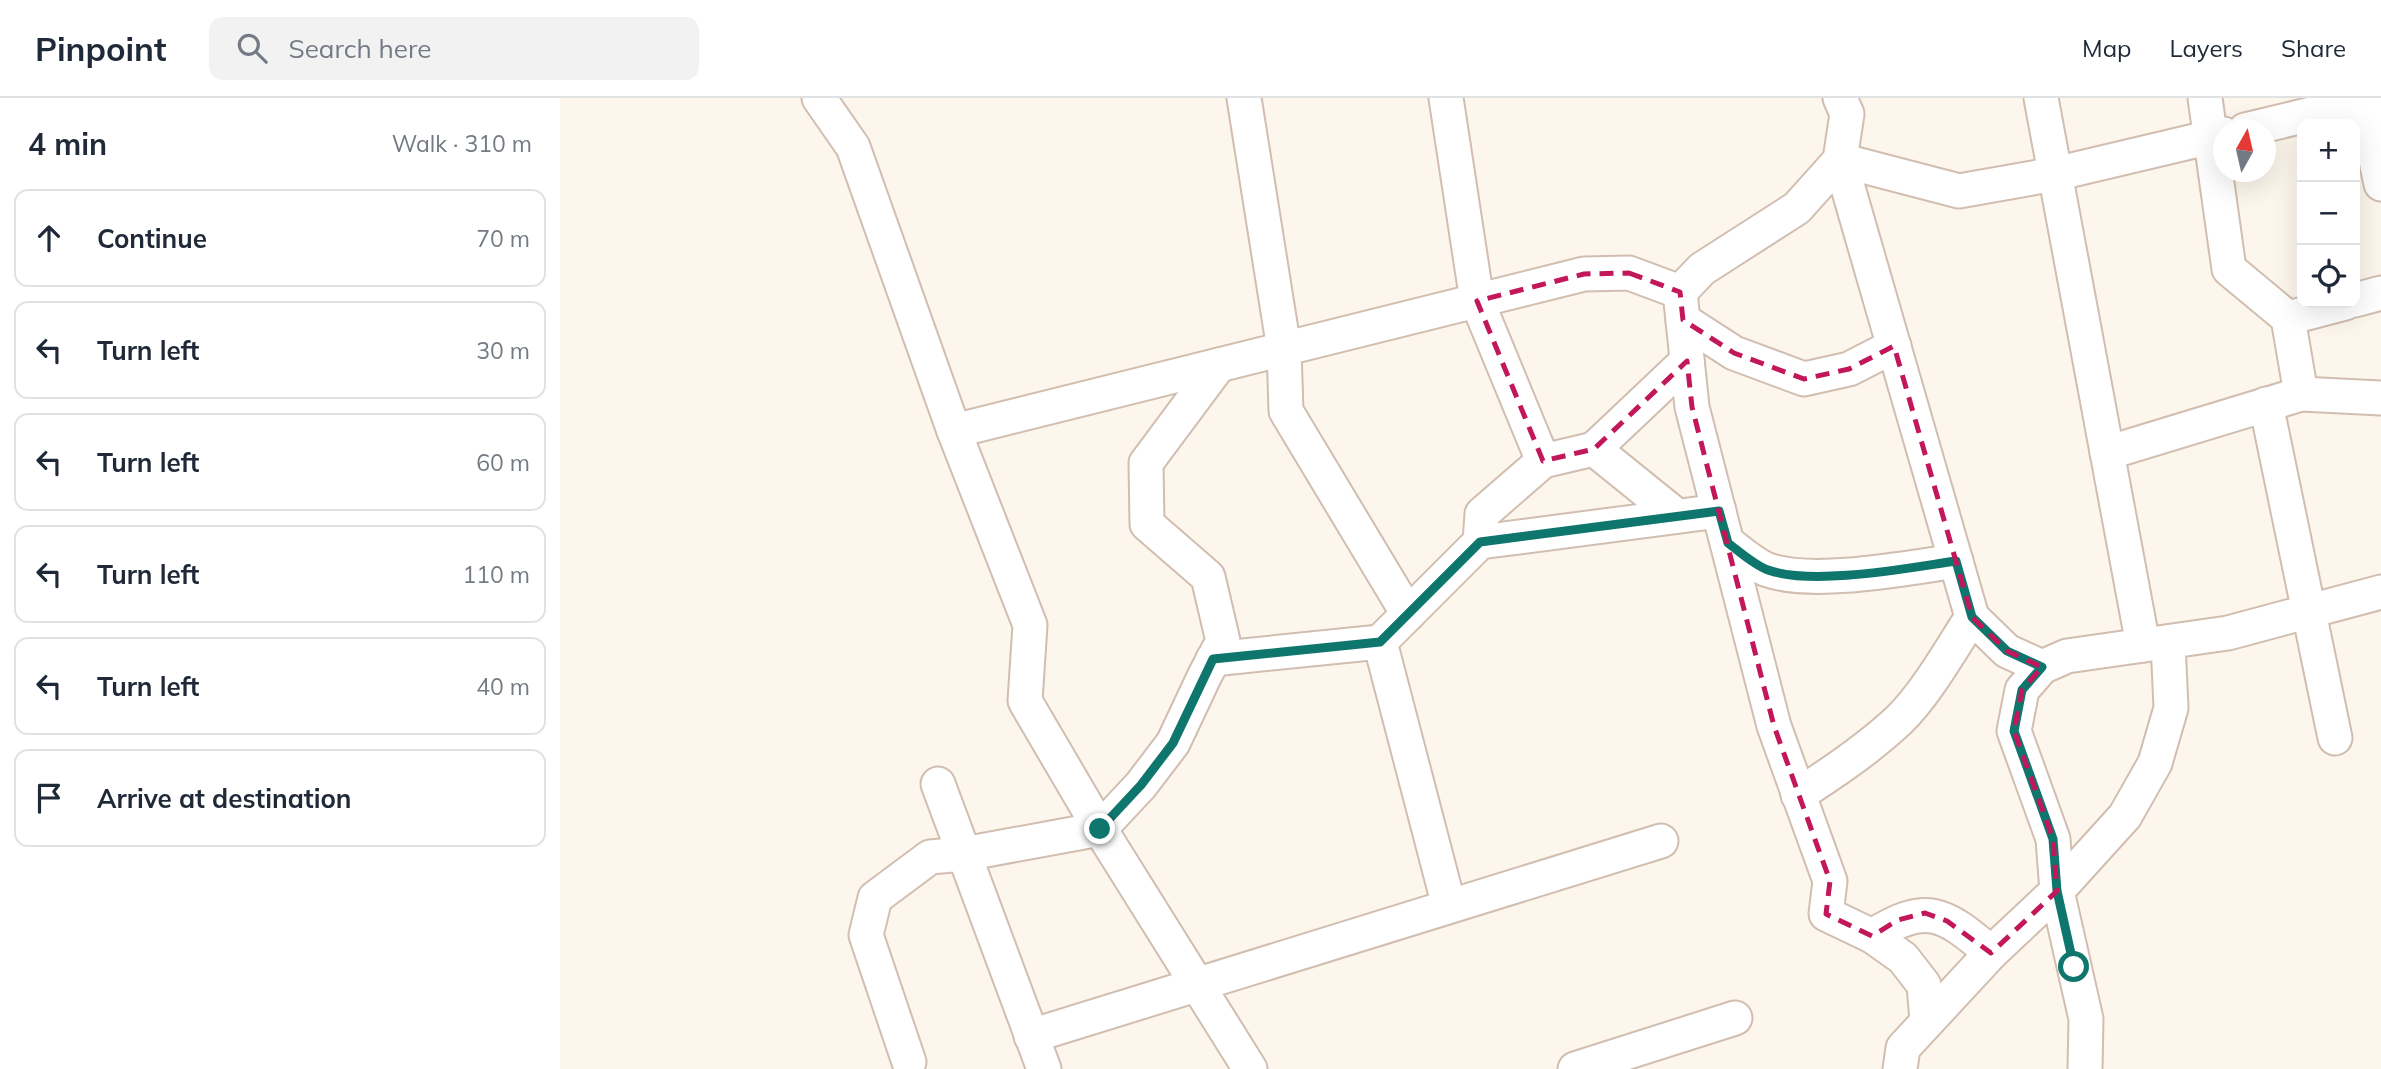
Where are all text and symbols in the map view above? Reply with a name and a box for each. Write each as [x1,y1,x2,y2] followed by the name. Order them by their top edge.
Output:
[209,17,699,80] search box
[35,28,167,69] text: Pinpoint
[233,29,271,67] icon: search
[289,32,431,65] text: Search here
[2082,33,2131,63] text: Map
[2169,33,2243,63] text: Layers
[2281,33,2346,63] text: Share
[2213,119,2276,182] north arrow
[2297,119,2360,308] map controls
[2297,119,2360,182] button: +
[28,125,107,163] text: 4 min
[392,129,532,158] text: Walk · 310 m
[2297,182,2360,245] button: −
[30,219,68,257] icon: ahead
[97,222,207,255] text: Continue
[476,224,530,253] text: 70 m
[2297,245,2360,308] button: locate
[30,331,68,369] icon: left
[97,334,199,367] text: Turn left
[476,336,530,365] text: 30 m
[30,443,68,481] icon: left
[97,446,199,479] text: Turn left
[476,448,530,477] text: 60 m
[30,555,68,593] icon: left
[97,558,199,591] text: Turn left
[462,560,530,589] text: 110 m
[30,667,68,705] icon: left
[97,670,199,703] text: Turn left
[476,672,530,701] text: 40 m
[30,779,68,817] icon: arrive
[97,782,352,815] text: Arrive at destination
[1084,813,1115,844] route end
[2058,951,2089,982] route start

